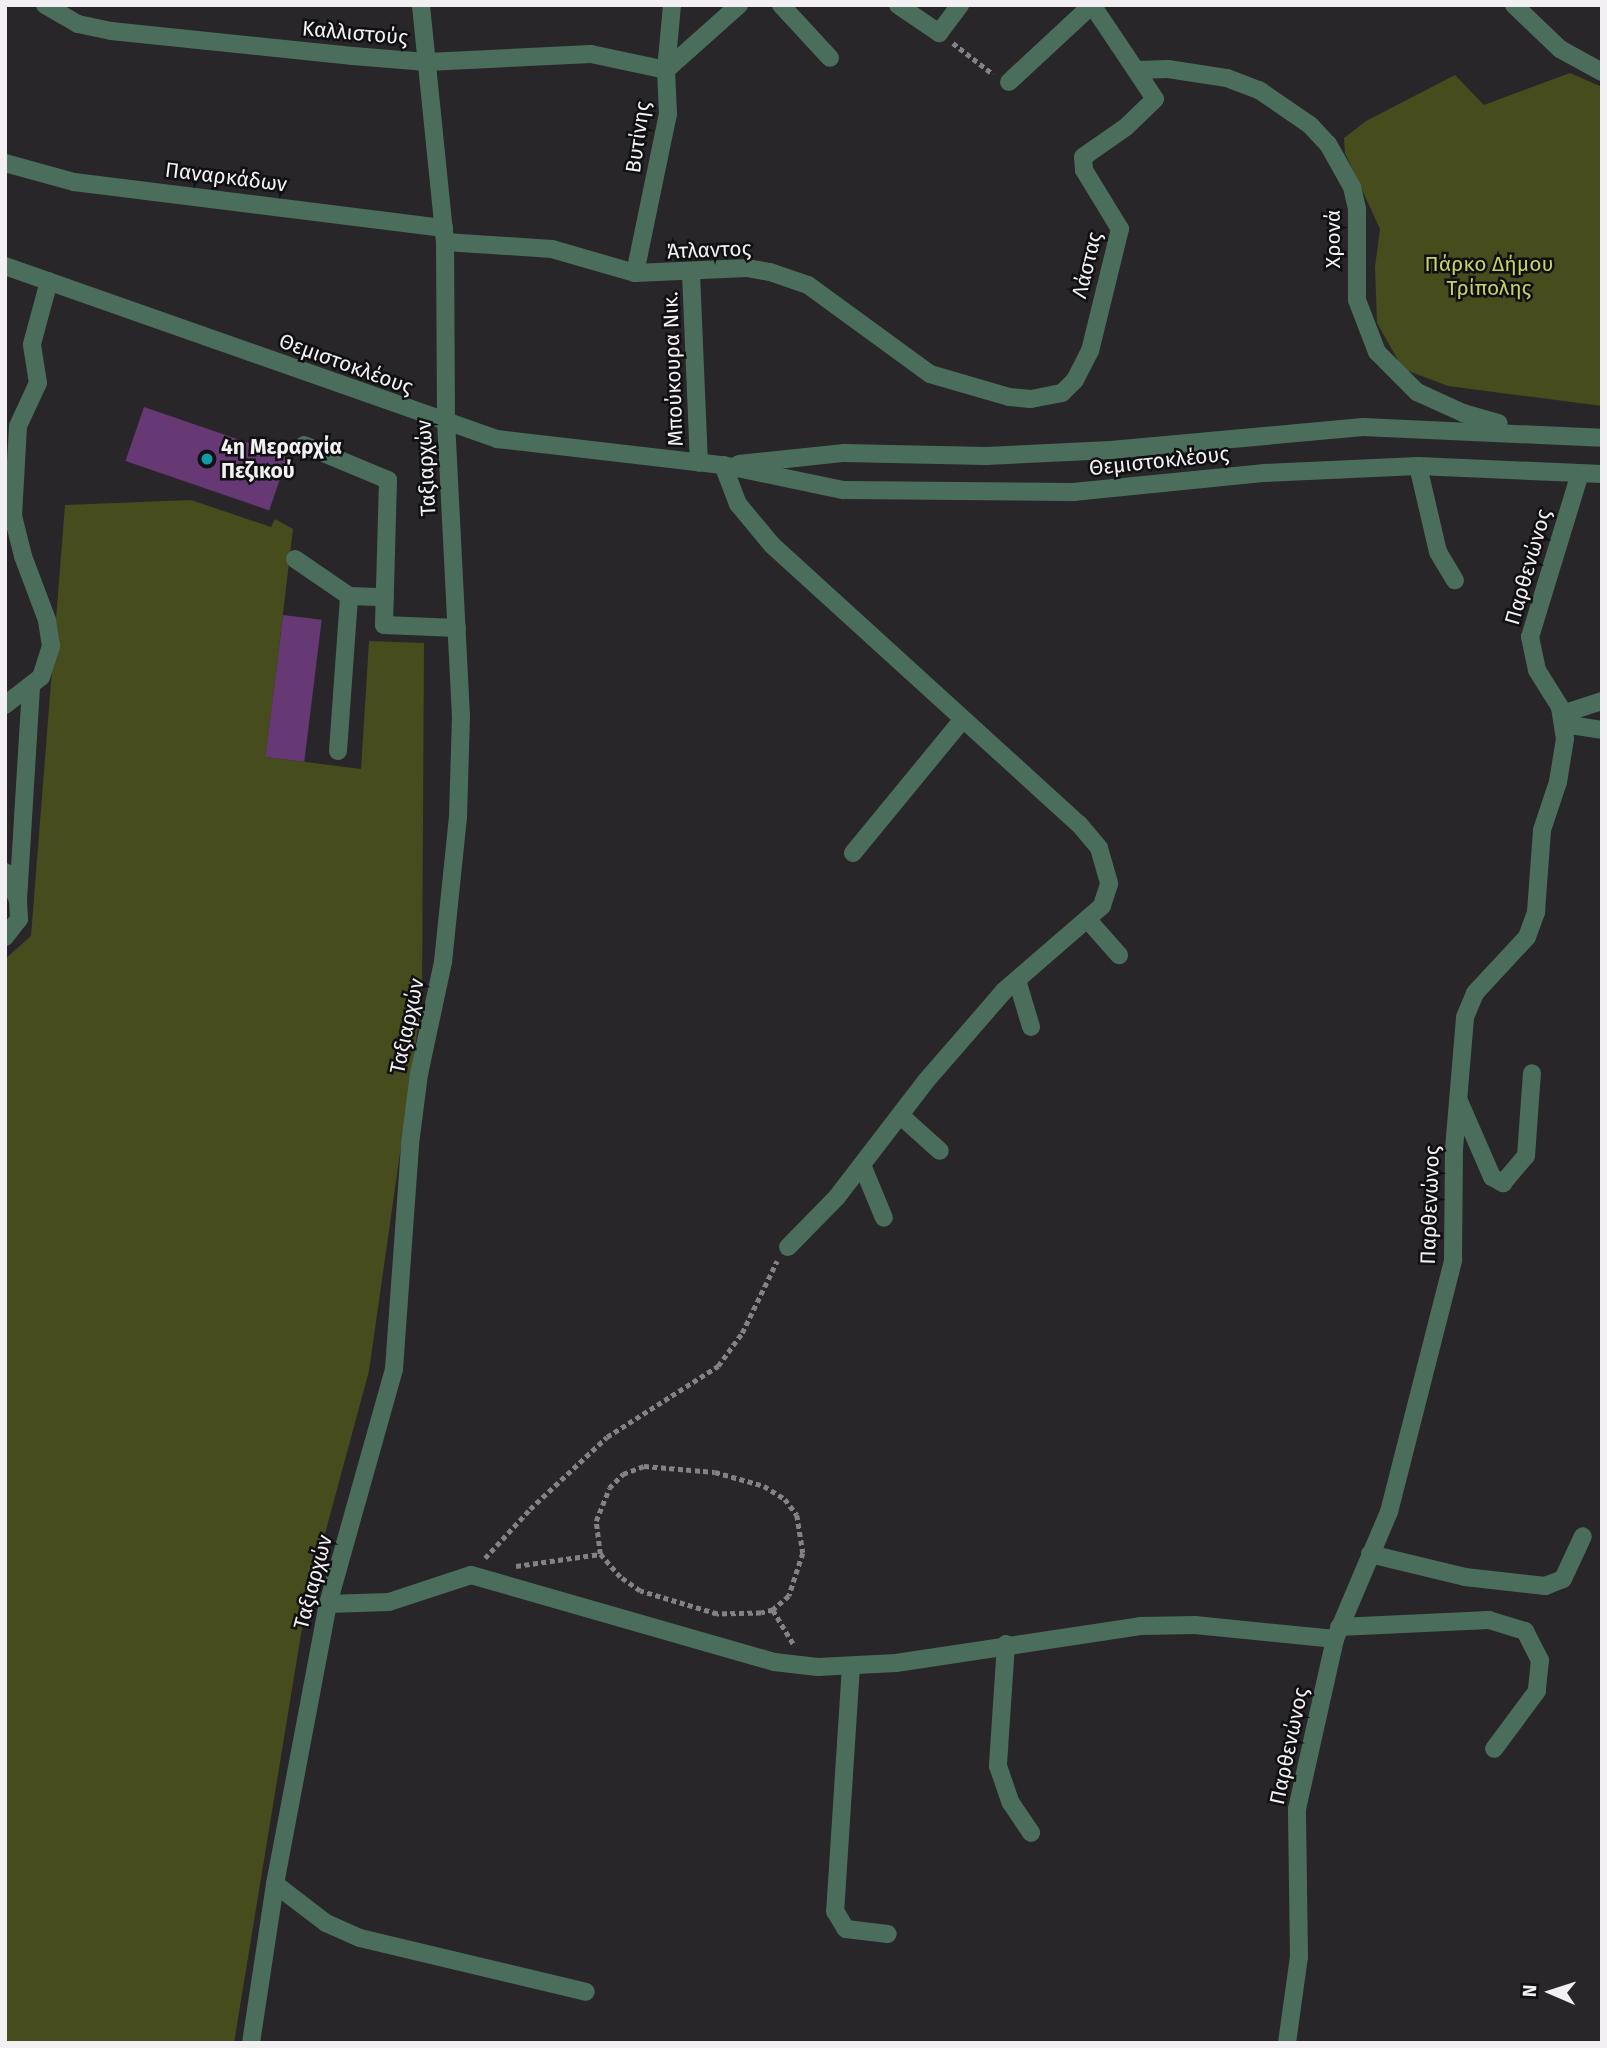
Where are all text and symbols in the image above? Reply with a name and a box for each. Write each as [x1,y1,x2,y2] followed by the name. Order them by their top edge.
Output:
[301,16,409,50] street label: Καλλιστούς
[621,100,655,174] street label: Βυτίνης
[163,157,289,197] street label: Παναρκάδων
[1320,210,1346,268] street label: Χρονά
[1067,229,1107,301] street label: Λάστας
[666,236,752,264] street label: Άτλαντος
[1425,251,1553,301] park label: Πάρκο Δήμου Τρίπολης
[658,291,688,447] street label: Μπούκουρα Νικ.
[276,328,416,400] street label: Θεμιστοκλέους
[411,419,441,517] street label: Ταξιαρχών
[221,434,342,484] place label: 4η Μεραρχία Πεζικού
[1088,441,1230,481] street label: Θεμιστοκλέους
[199,451,215,467] marker: 4η Μεραρχία Πεζικού
[1499,506,1557,628] street label: Παρθενώνος
[385,976,429,1076] street label: Ταξιαρχών
[1415,1145,1445,1265] street label: Παρθενώνος
[288,1532,338,1632] street label: Ταξιαρχών
[1264,1685,1314,1807] street label: Παρθενώνος
[1516,1957,1586,2027] north arrow
[1518,1984,1541,1998] text: N

